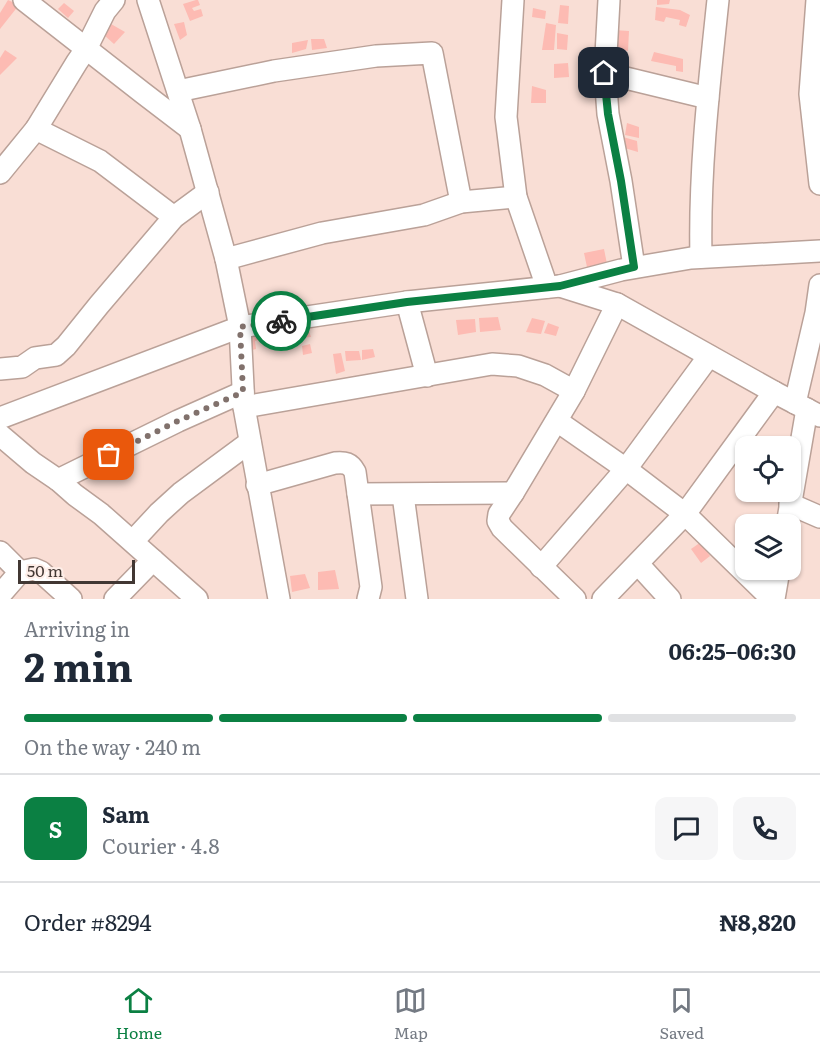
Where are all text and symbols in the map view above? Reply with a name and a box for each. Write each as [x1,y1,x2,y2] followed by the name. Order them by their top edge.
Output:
[578,47,629,98] pin
[587,56,620,89] icon: home
[251,291,311,351] courier
[265,305,298,338] icon: bike
[83,429,134,480] pin
[735,436,801,580] map controls
[735,436,801,502] button: locate
[92,438,125,471] icon: bag
[735,514,801,580] button: layers
[18,557,135,584] scale bar
[27,558,63,582] text: 50 m
[24,613,130,643] text: Arriving in
[668,634,796,667] text: 06:25–06:30
[24,636,133,694] text: 2 min
[24,731,201,761] text: On the way · 240 m
[102,797,150,830] text: Sam
[655,797,718,860] button: chat
[733,797,796,860] button: phone
[49,812,62,845] text: S
[102,830,219,860] text: Courier · 4.8
[24,905,152,938] text: Order #8294
[719,905,796,938] text: ₦8,820
[116,984,162,1044] tab: Home
[394,984,428,1044] tab: Map
[660,984,704,1044] tab: Saved

